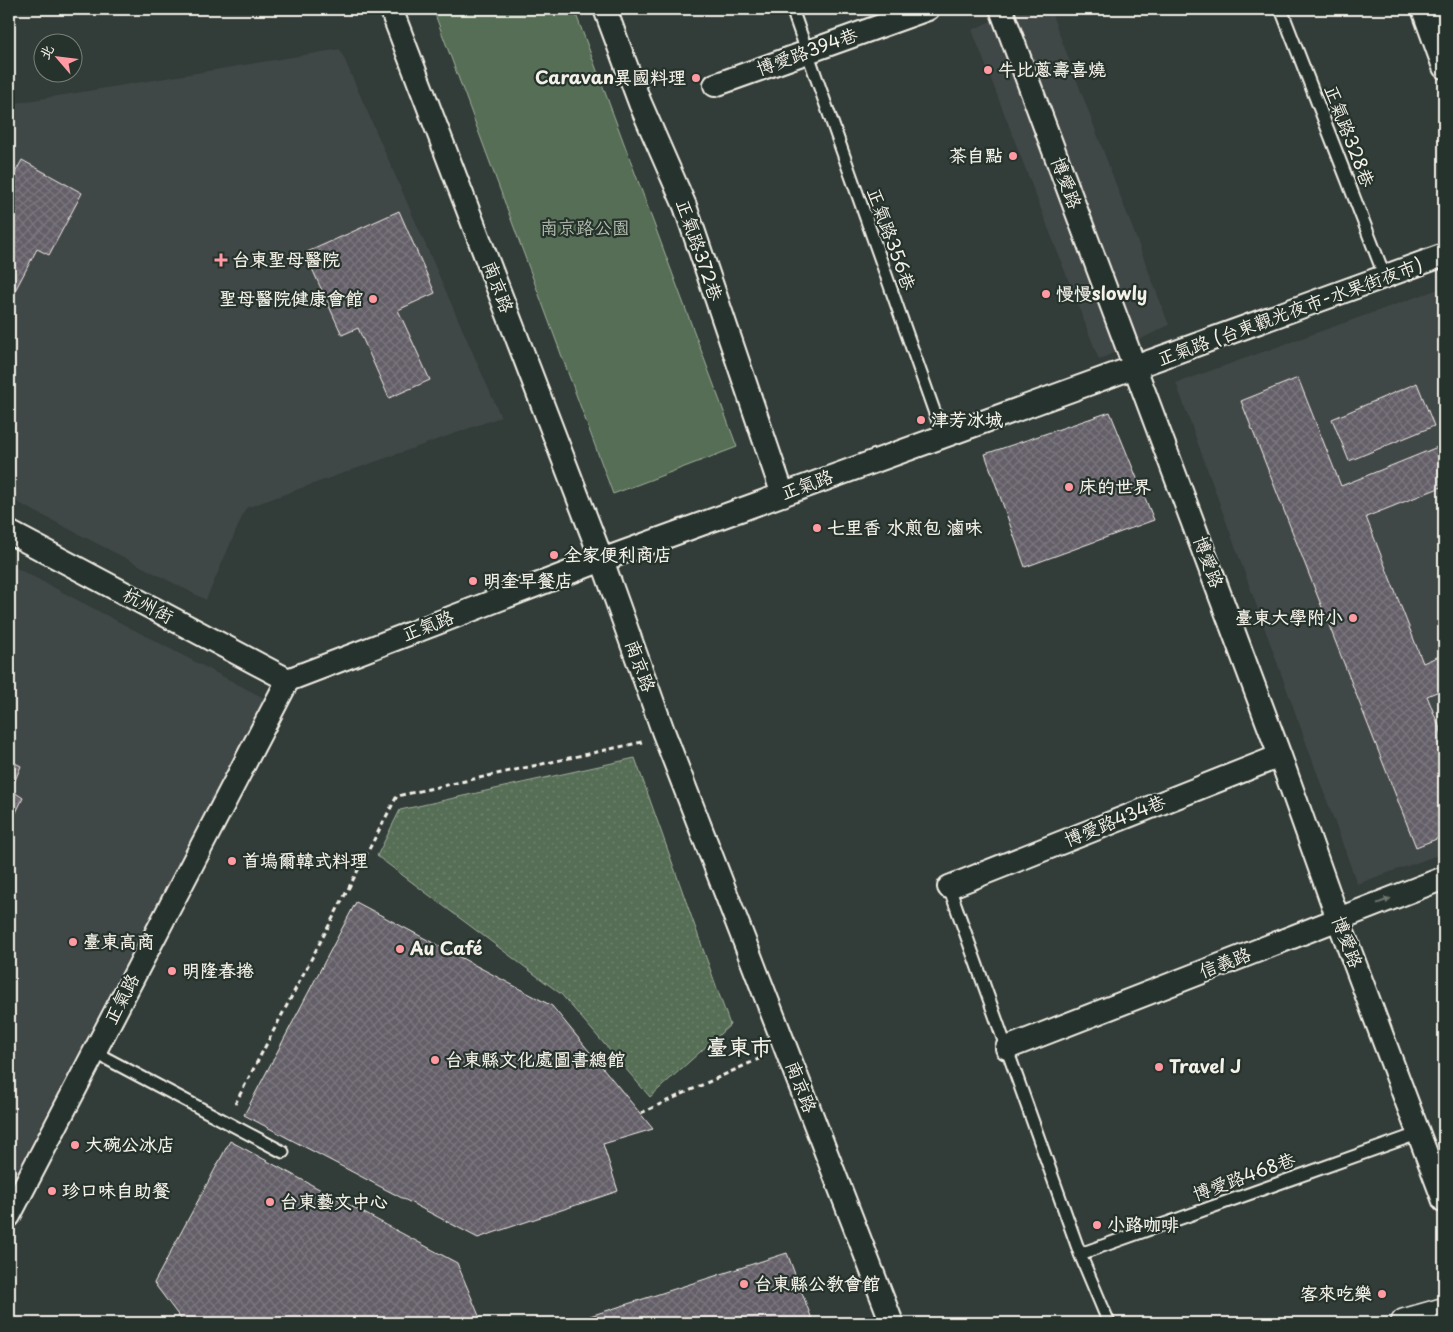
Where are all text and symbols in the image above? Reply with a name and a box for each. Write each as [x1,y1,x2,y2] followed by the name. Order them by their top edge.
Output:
[752,20,861,81] street label: 博愛路394巷
[32,32,82,82] north arrow
[34,41,59,63] text: 北
[998,55,1106,82] place label: 牛比蔥壽喜燒
[535,63,686,90] place label: Caravan異國料理
[982,64,994,76] marker: 牛比蔥壽喜燒
[690,72,702,84] marker: Caravan異國料理
[1319,80,1382,190] street label: 正氣路328巷
[949,141,1003,168] place label: 茶自點
[1007,150,1019,162] marker: 茶自點
[1045,152,1090,213] street label: 博愛路
[861,183,923,294] street label: 正氣路356巷
[670,195,730,304] street label: 正氣路372巷
[540,213,630,240] park label: 南京路公園
[232,245,340,272] place label: 台東聖母醫院
[1153,250,1426,371] street label: 正氣路 (台東觀光夜市-水果街夜市)
[214,253,228,267] marker: 台東聖母醫院
[477,256,522,317] street label: 南京路
[1056,279,1147,306] place label: 慢慢slowly
[219,284,363,311] place label: 聖母醫院健康會館
[1040,288,1052,300] marker: 慢慢slowly
[367,293,379,305] marker: 聖母醫院健康會館
[931,405,1003,432] place label: 津芳冰城
[915,414,927,426] marker: 津芳冰城
[776,462,836,506] street label: 正氣路
[1079,472,1151,499] place label: 床的世界
[1063,481,1075,493] marker: 床的世界
[827,513,983,540] place label: 七里香 水煎包 滷味
[811,522,823,534] marker: 七里香 水煎包 滷味
[1187,531,1231,591] street label: 博愛路
[564,540,672,567] place label: 全家便利商店
[548,549,560,561] marker: 全家便利商店
[483,566,573,593] place label: 明奎早餐店
[467,575,479,587] marker: 明奎早餐店
[119,580,179,629] street label: 杭州街
[397,602,458,647] street label: 正氣路
[1235,603,1343,630] place label: 臺東大學附小
[1347,612,1359,624] marker: 臺東大學附小
[619,635,663,695] street label: 南京路
[1060,787,1169,852] street label: 博愛路434巷
[242,846,368,873] place label: 首塢爾韓式料理
[226,855,238,867] marker: 首塢爾韓式料理
[1377,897,1391,905] one-way arrow
[1326,911,1371,972] street label: 博愛路
[83,927,155,954] place label: 臺東高商
[409,934,483,961] place label: Au Café
[67,936,79,948] marker: 臺東高商
[1194,939,1255,984] street label: 信義路
[394,943,406,955] marker: Au Café
[182,956,254,983] place label: 明隆春捲
[166,965,178,977] marker: 明隆春捲
[96,968,145,1029] street label: 正氣路
[706,1029,772,1062] district label: 臺東市
[445,1045,625,1072] place label: 台東縣文化處圖書總館
[1169,1052,1241,1079] place label: Travel J
[429,1054,441,1066] marker: 台東縣文化處圖書總館
[780,1056,825,1117] street label: 南京路
[1153,1061,1165,1073] marker: Travel J
[85,1130,175,1157] place label: 大碗公冰店
[69,1139,81,1151] marker: 大碗公冰店
[1188,1145,1299,1207] street label: 博愛路468巷
[62,1176,170,1203] place label: 珍口味自助餐
[46,1185,58,1197] marker: 珍口味自助餐
[280,1187,388,1214] place label: 台東藝文中心
[264,1196,276,1208] marker: 台東藝文中心
[1107,1210,1179,1237] place label: 小路咖啡
[1091,1219,1103,1231] marker: 小路咖啡
[754,1269,880,1296] place label: 台東縣公教會館
[738,1278,750,1290] marker: 台東縣公教會館
[1300,1279,1372,1306] place label: 客來吃樂
[1376,1288,1388,1300] marker: 客來吃樂

